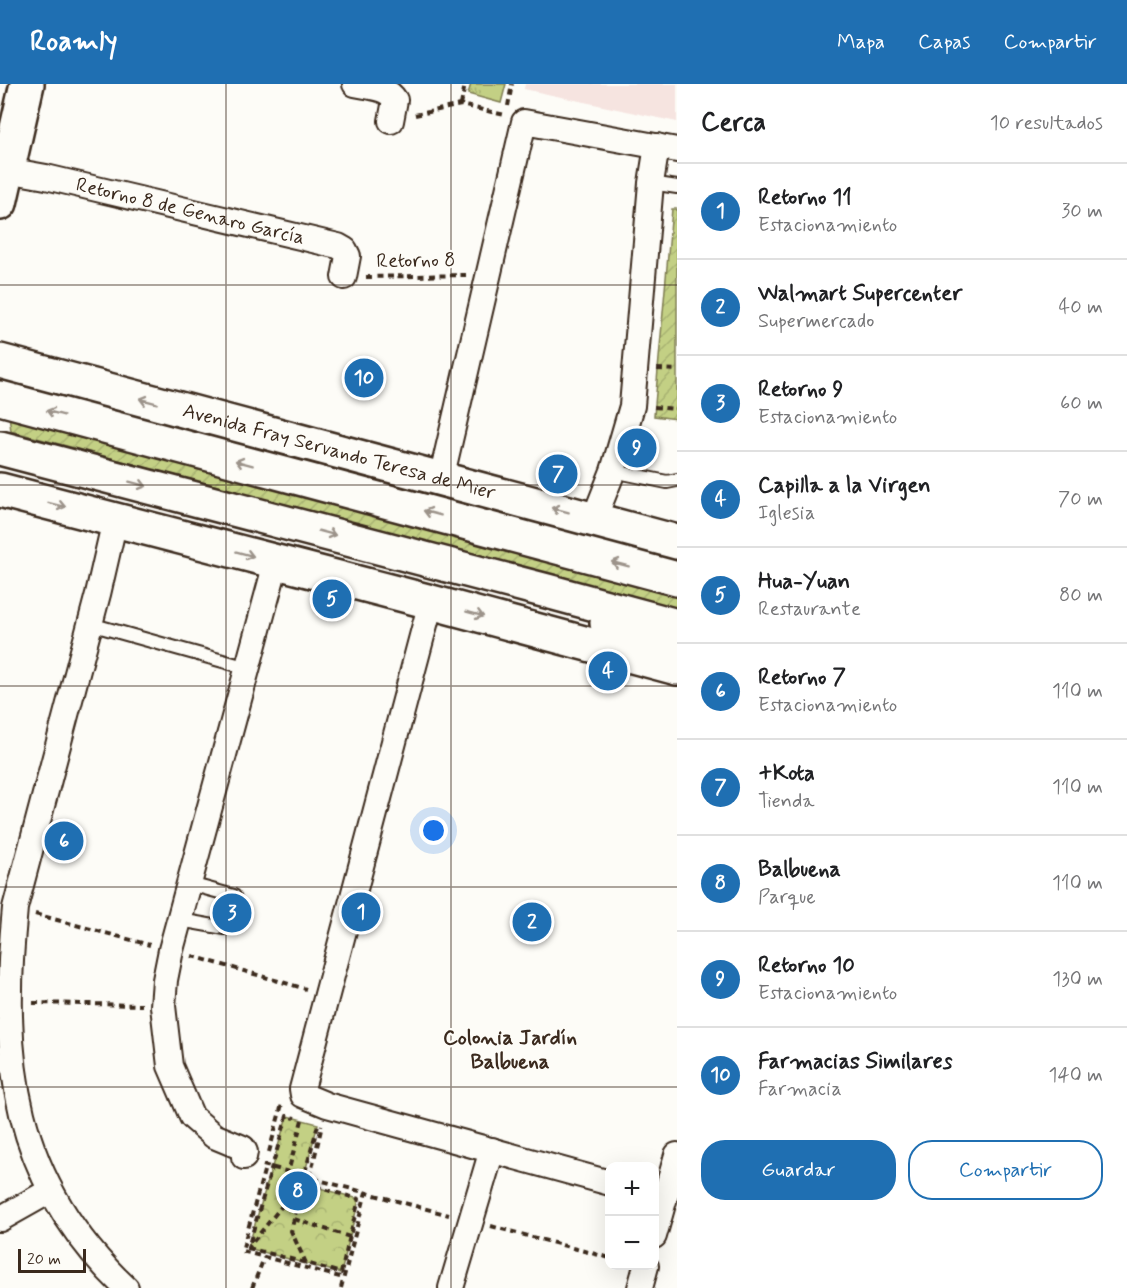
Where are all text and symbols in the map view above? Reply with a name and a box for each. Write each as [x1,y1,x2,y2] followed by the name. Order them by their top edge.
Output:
[30,24,118,61] text: Roamly
[837,28,885,56] text: Mapa
[918,28,971,56] text: Capas
[1004,28,1097,56] text: Compartir
[701,106,766,140] text: Cerca
[990,110,1103,137] text: 10 resultados
[73,171,308,251] street label: Retorno 8 de Genaro García
[758,184,852,212] text: Retorno 11
[716,198,725,225] text: 1
[1061,198,1103,225] text: 30 m
[758,212,897,239] text: Estacionamiento
[376,247,456,275] street label: Retorno 8
[758,280,962,308] text: Walmart Supercenter
[716,294,725,321] text: 2
[1059,294,1103,321] text: 40 m
[758,308,874,335] text: Supermercado
[344,356,384,400] pin: 10
[758,376,843,404] text: Retorno 9
[716,390,725,417] text: 3
[1060,390,1103,417] text: 60 m
[139,394,158,406] one-way arrow
[180,397,499,507] street label: Avenida Fray Servando Teresa de Mier
[758,404,897,431] text: Estacionamiento
[46,406,65,418] one-way arrow
[618,426,656,470] pin: 9
[538,452,578,496] pin: 7
[235,457,254,468] one-way arrow
[758,472,931,500] text: Capilla a la Virgen
[128,479,147,490] one-way arrow
[715,486,726,513] text: 4
[1058,486,1103,513] text: 70 m
[47,500,66,511] one-way arrow
[758,500,815,527] text: Iglesia
[551,504,570,516] one-way arrow
[423,507,442,519] one-way arrow
[317,528,336,539] one-way arrow
[235,549,254,561] one-way arrow
[611,557,630,569] one-way arrow
[758,568,850,596] text: Hua-Yuan
[312,576,352,622] pin: 5
[715,582,727,609] text: 5
[1059,582,1103,609] text: 80 m
[758,596,861,623] text: Restaurante
[465,608,484,620] one-way arrow
[588,648,628,694] pin: 4
[758,664,846,692] text: Retorno 7
[715,678,726,705] text: 6
[1052,678,1103,705] text: 110 m
[758,692,897,719] text: Estacionamiento
[758,760,815,788] text: +Kota
[714,774,727,801] text: 7
[1052,774,1103,801] text: 110 m
[758,788,814,815] text: Tienda
[419,816,448,845] your location
[44,818,84,864] pin: 6
[758,856,841,884] text: Balbuena
[715,870,726,897] text: 8
[1052,870,1103,897] text: 110 m
[758,884,816,911] text: Parque
[212,890,252,936] pin: 3
[342,890,380,934] pin: 1
[512,900,552,944] pin: 2
[758,952,855,980] text: Retorno 10
[716,966,725,993] text: 9
[1052,966,1103,993] text: 130 m
[758,980,897,1007] text: Estacionamiento
[443,1024,577,1076] district label: Colonia Jardín Balbuena
[758,1048,952,1076] text: Farmacias Similares
[710,1062,731,1089] text: 10
[1049,1062,1103,1089] text: 140 m
[758,1076,842,1103] text: Farmacia
[701,1140,896,1200] button: Guardar
[908,1140,1103,1200] button: Compartir
[605,1162,659,1270] map controls
[605,1162,659,1216] button: +
[278,1168,318,1214] pin: 8
[605,1216,659,1270] button: −
[18,1246,86,1274] scale bar
[27,1249,61,1270] text: 20 m

